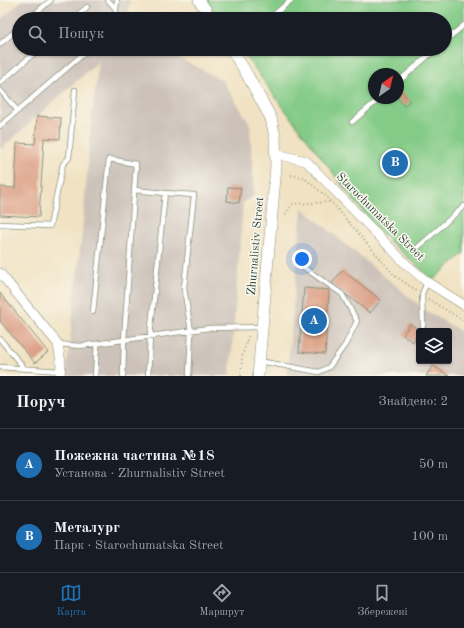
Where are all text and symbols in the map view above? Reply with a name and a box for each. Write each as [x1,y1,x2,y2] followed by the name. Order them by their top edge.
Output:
[12,12,452,56] search box
[26,23,48,45] icon: search
[58,27,104,42] text: Пошук
[368,68,404,104] north arrow
[382,148,408,178] pin: B
[334,171,426,263] street label: Starochumatska Street
[246,196,266,296] street label: Zhurnalistiv Street
[292,249,312,269] your location
[301,306,327,336] pin: A
[416,328,452,364] map controls
[416,328,452,364] button: layers
[16,394,65,411] text: Поруч
[379,395,448,408] text: Знайдено: 2
[54,449,215,464] text: Пожежна частина №18
[24,458,34,471] text: A
[419,458,448,471] text: 50 m
[54,467,225,480] text: Установа · Zhurnalistiv Street
[54,521,120,536] text: Металург
[24,530,34,543] text: B
[411,530,448,543] text: 100 m
[54,539,224,552] text: Парк · Starochumatska Street
[56,582,86,620] tab: Карта
[199,582,244,620] tab: Маршрут
[357,582,408,620] tab: Збережені

